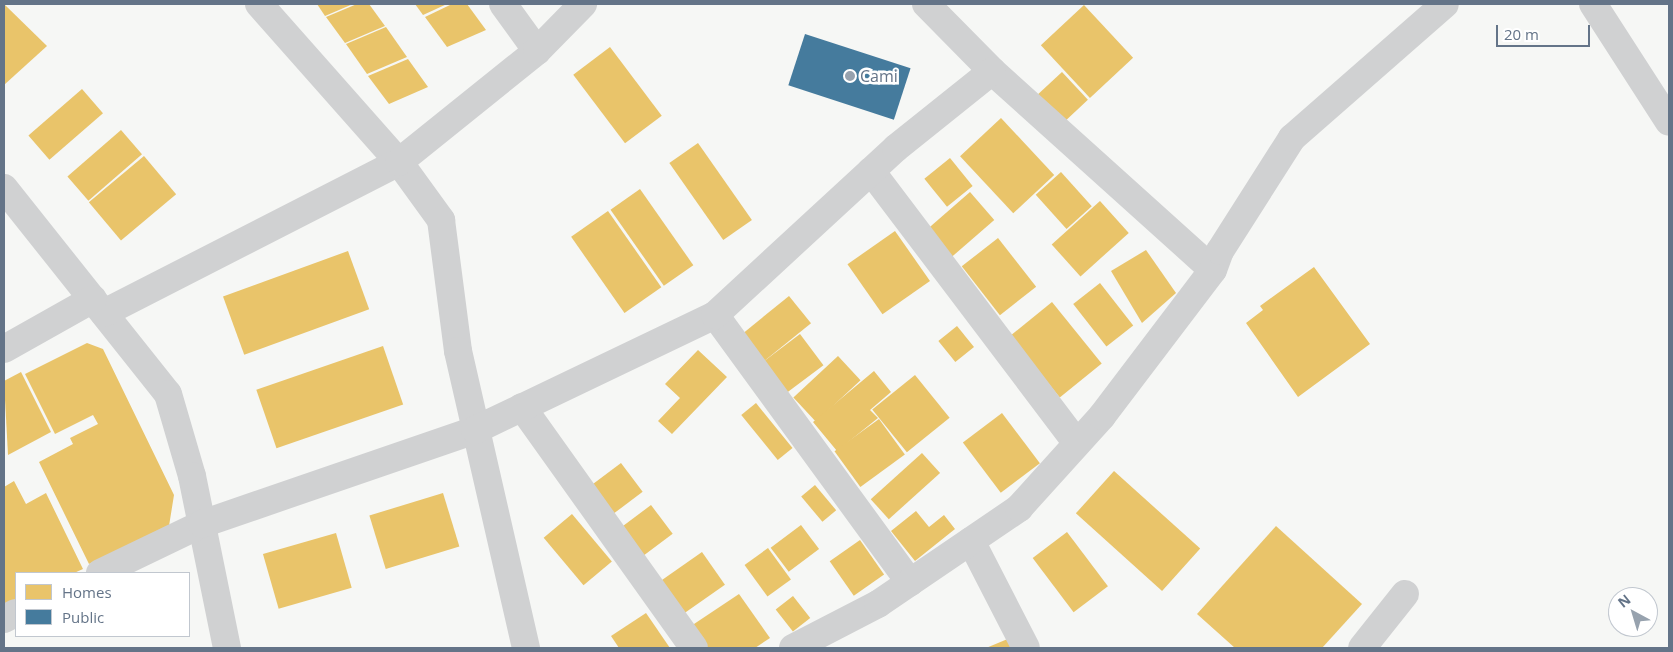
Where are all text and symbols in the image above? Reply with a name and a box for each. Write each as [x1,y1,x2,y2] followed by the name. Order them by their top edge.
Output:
[1498,15,1592,47] scale bar
[1504,24,1539,44] text: 20 m
[860,66,898,86] place label: Cami
[844,70,856,82] marker: Cami
[15,572,190,637] legend
[62,582,112,602] text: Homes
[1608,587,1658,637] north arrow
[1613,590,1634,612] text: N
[62,607,104,627] text: Public

